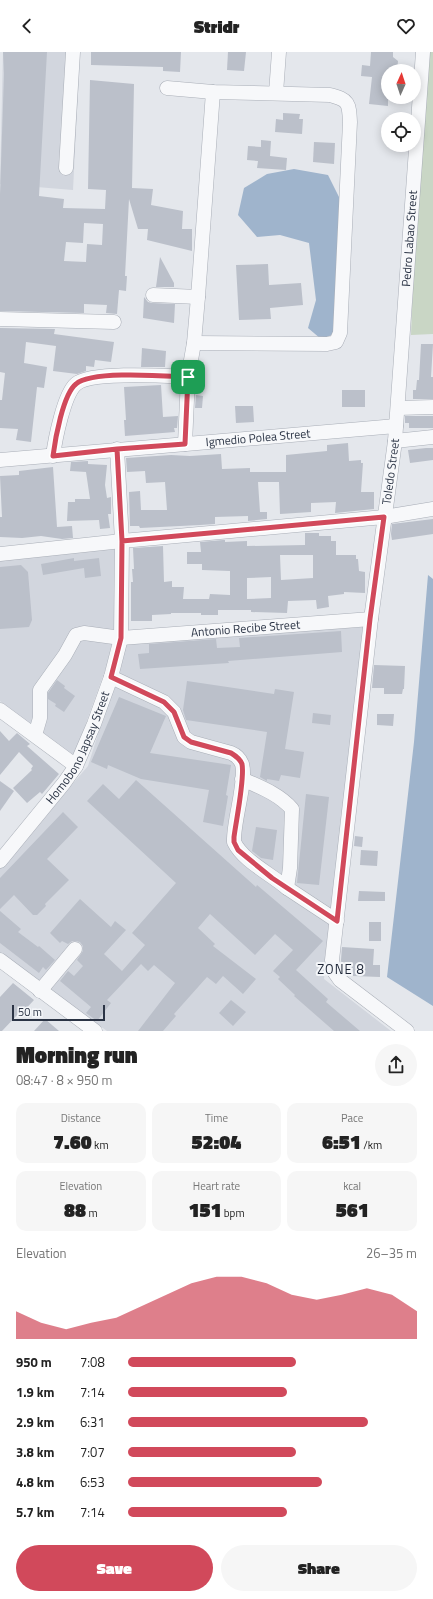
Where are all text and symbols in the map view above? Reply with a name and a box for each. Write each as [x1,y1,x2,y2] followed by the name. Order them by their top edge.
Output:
[194,13,239,40] text: Stridr
[16,15,38,37] icon: back
[395,15,417,37] icon: heart
[381,64,421,104] north arrow
[381,64,421,152] map controls
[381,112,421,152] button: locate
[396,189,422,287] street label: Pedro Labao Street
[171,360,205,394] pin
[177,366,199,388] icon: arrive
[205,423,312,451] street label: Igmedio Polea Street
[376,437,404,506] street label: Toledo Street
[190,614,302,642] street label: Antonio Recibe Street
[41,687,114,808] street label: Homobono Japsay Street
[317,959,365,979] district label: ZONE 8
[12,1003,105,1022] scale bar
[18,1004,42,1020] text: 50 m
[16,1038,138,1072] text: Morning run
[375,1044,417,1086] button: share
[16,1070,112,1090] text: 08:47 · 8 × 950 m
[61,1110,101,1126] text: Distance
[205,1110,228,1126] text: Time
[341,1110,363,1126] text: Pace
[53,1126,92,1157] text: 7.60
[192,1126,241,1157] text: 52:04
[322,1126,361,1157] text: 6:51
[92,1137,109,1153] text: km
[361,1137,382,1153] text: /km
[59,1178,102,1194] text: Elevation
[193,1178,240,1194] text: Heart rate
[343,1178,361,1194] text: kcal
[64,1194,86,1225] text: 88
[188,1194,221,1225] text: 151
[336,1194,369,1225] text: 561
[86,1205,98,1221] text: m
[221,1205,245,1221] text: bpm
[16,1243,67,1263] text: Elevation
[366,1243,417,1263] text: 26–35 m
[16,1352,52,1372] text: 950 m
[80,1352,105,1372] text: 7:08
[16,1382,54,1402] text: 1.9 km
[80,1382,105,1402] text: 7:14
[16,1412,54,1432] text: 2.9 km
[80,1412,105,1432] text: 6:31
[16,1442,54,1462] text: 3.8 km
[80,1442,105,1462] text: 7:07
[16,1472,54,1492] text: 4.8 km
[80,1472,105,1492] text: 6:53
[16,1502,54,1522] text: 5.7 km
[80,1502,105,1522] text: 7:14
[16,1545,213,1591] button: Save
[221,1545,417,1591] button: Share

